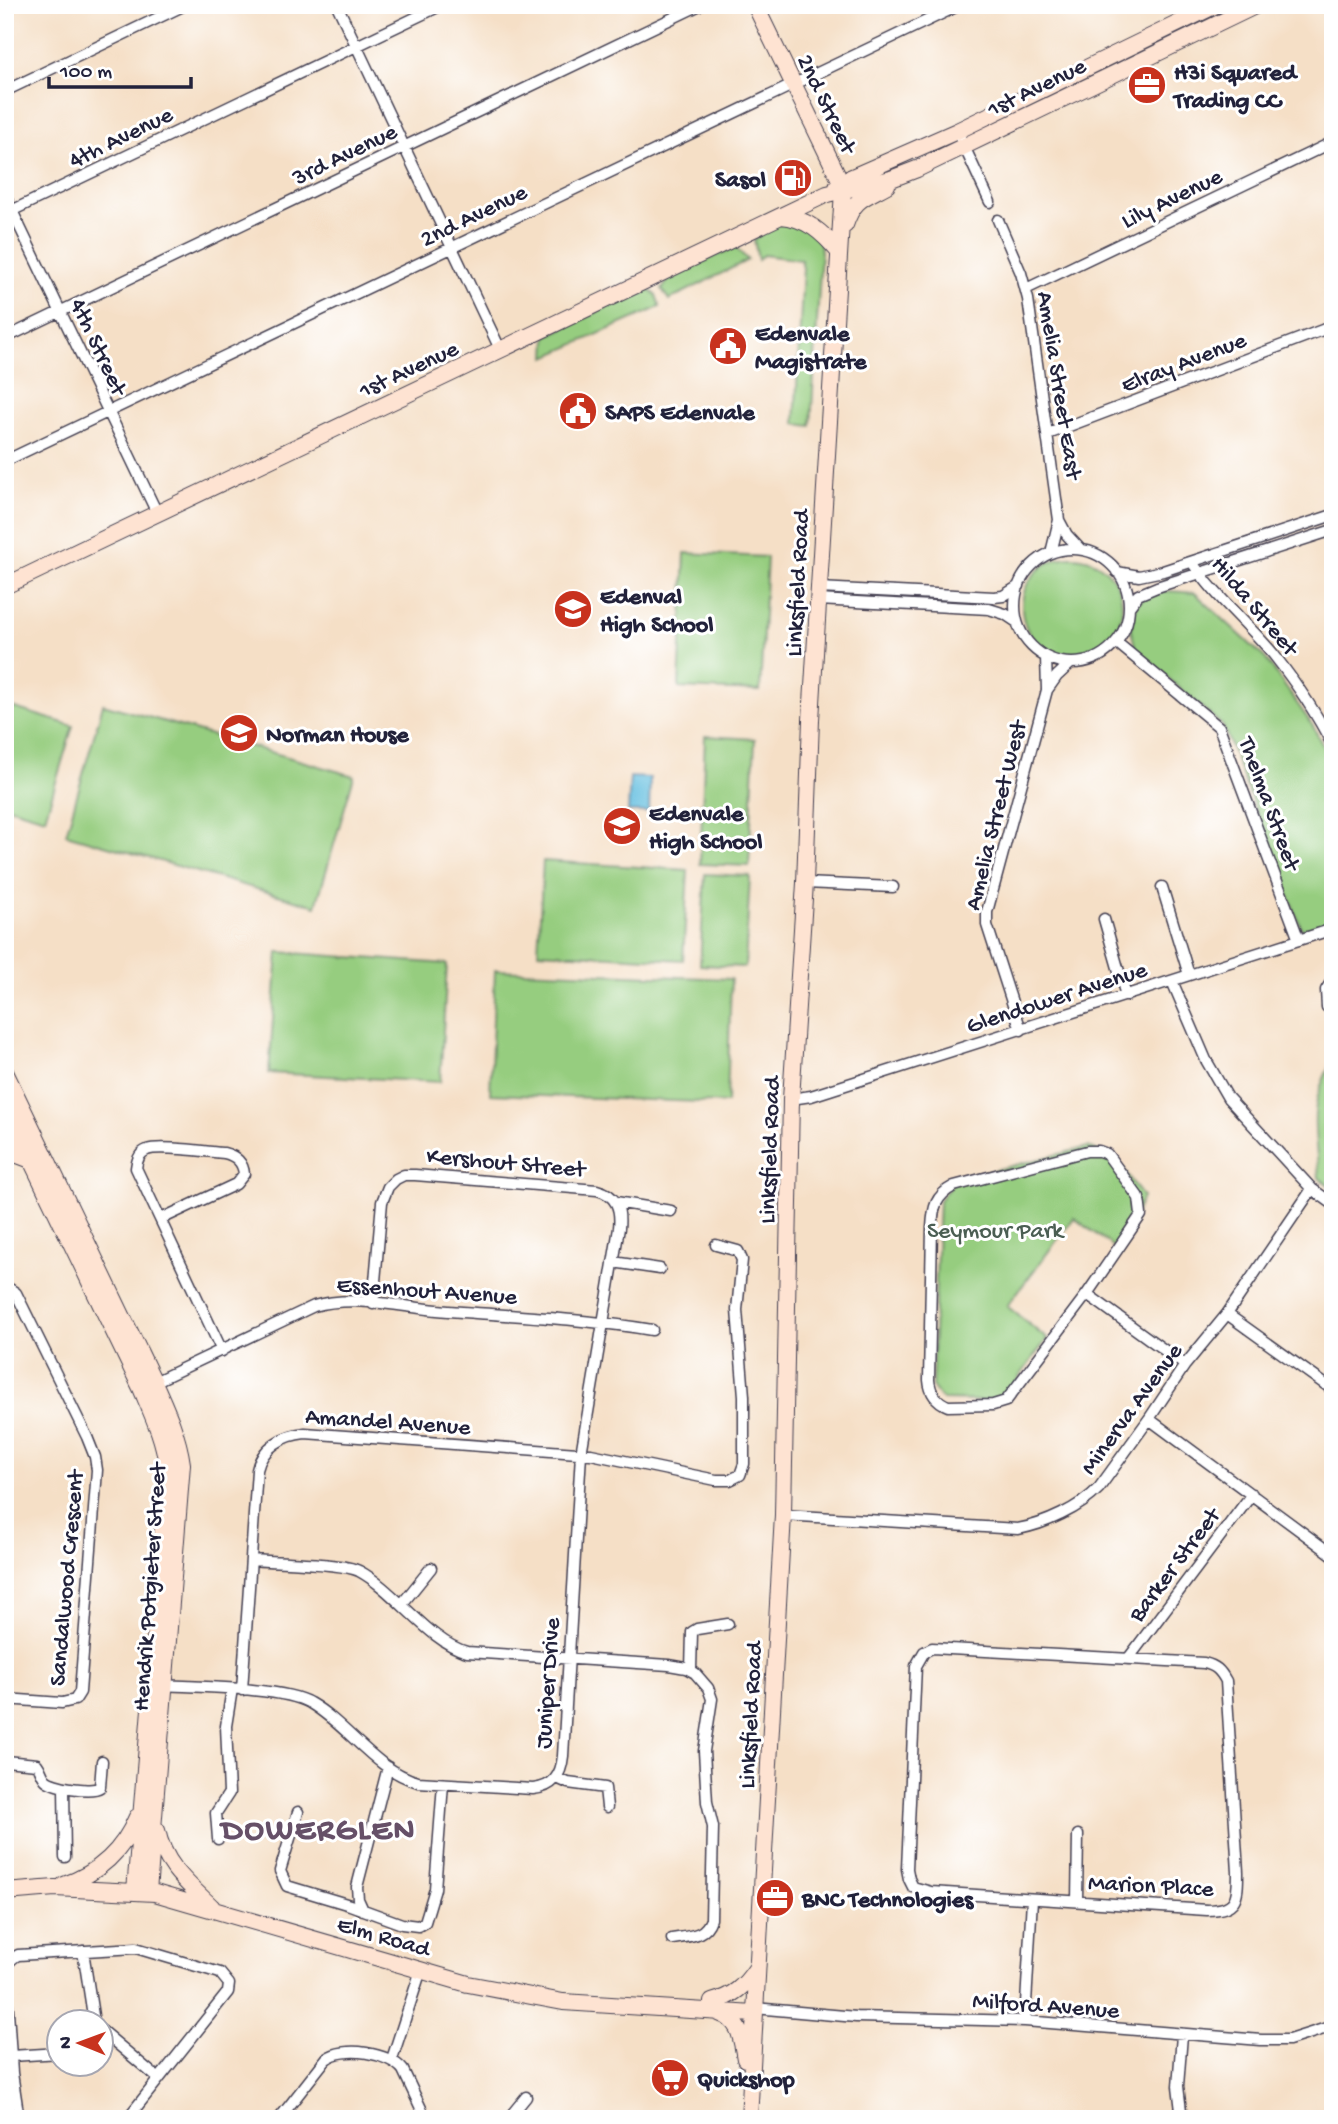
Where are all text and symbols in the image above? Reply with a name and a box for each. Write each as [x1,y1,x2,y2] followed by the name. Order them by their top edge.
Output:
[49,46,191,90] scale bar
[788,50,862,161] street label: 2nd Street
[983,53,1092,126] street label: 1st Avenue
[1172,60,1299,117] place label: H3i Squared Trading CC
[59,61,112,86] text: 100 m
[1126,64,1168,106] office icon: H3i Squared Trading CC
[65,101,179,177] street label: 4th Avenue
[288,118,403,194] street label: 3rd Avenue
[772,157,814,199] fuel station icon: Sasol
[1117,163,1228,237] street label: Lily Avenue
[715,167,766,196] place label: Sasol
[416,179,533,255] street label: 2nd Avenue
[1028,290,1087,484] street label: Amelia Street East
[62,294,133,403] street label: 4th Street
[755,321,868,378] place label: Edenvale Magistrate
[707,325,749,367] public building icon: Edenvale Magistrate
[1118,327,1252,401] street label: Elray Avenue
[354,335,464,407] street label: 1st Avenue
[557,390,599,432] public building icon: SAPS Edenvale
[605,400,756,429] place label: SAPS Edenvale
[781,507,818,658] street label: Linksfield Road
[1203,551,1305,665] street label: Hilda Street
[600,584,714,641] place label: Edenval High School
[552,588,594,630] school or university icon: Edenval High School
[218,712,260,754] school or university icon: Norman House
[960,716,1035,914] street label: Amelia Street West
[266,722,410,751] place label: Norman House
[1229,732,1306,877] street label: Thelma Street
[649,801,763,858] place label: Edenvale High School
[601,805,643,847] school or university icon: Edenvale High School
[963,956,1152,1042] street label: Glendower Avenue
[754,1074,789,1224] street label: Linksfield Road
[425,1143,588,1186] street label: Kershout Street
[927,1218,1065,1247] park label: Seymour Park
[336,1272,518,1313] street label: Essenhout Avenue
[1075,1338,1191,1482] street label: Minerva Avenue
[304,1403,472,1444] street label: Amandel Avenue
[128,1460,175,1712] street label: Hendrik Potgieter Street
[45,1467,93,1687] street label: Sandalwood Crescent
[1123,1502,1229,1630] street label: Barker Street
[530,1616,569,1750] street label: Juniper Drive
[734,1639,771,1790] street label: Linksfield Road
[219,1813,416,1851] district label: DOWERGLEN
[1087,1870,1215,1905] street label: Marion Place
[754,1877,796,1919] office icon: BNC Technologies
[801,1887,974,1916] place label: BNC Technologies
[333,1911,435,1966] street label: Elm Road
[971,1988,1121,2027] street label: Milford Avenue
[46,2008,116,2078] north arrow
[55,2036,78,2049] text: N
[649,2057,691,2099] supermarket icon: Quickshop
[697,2067,795,2096] place label: Quickshop

